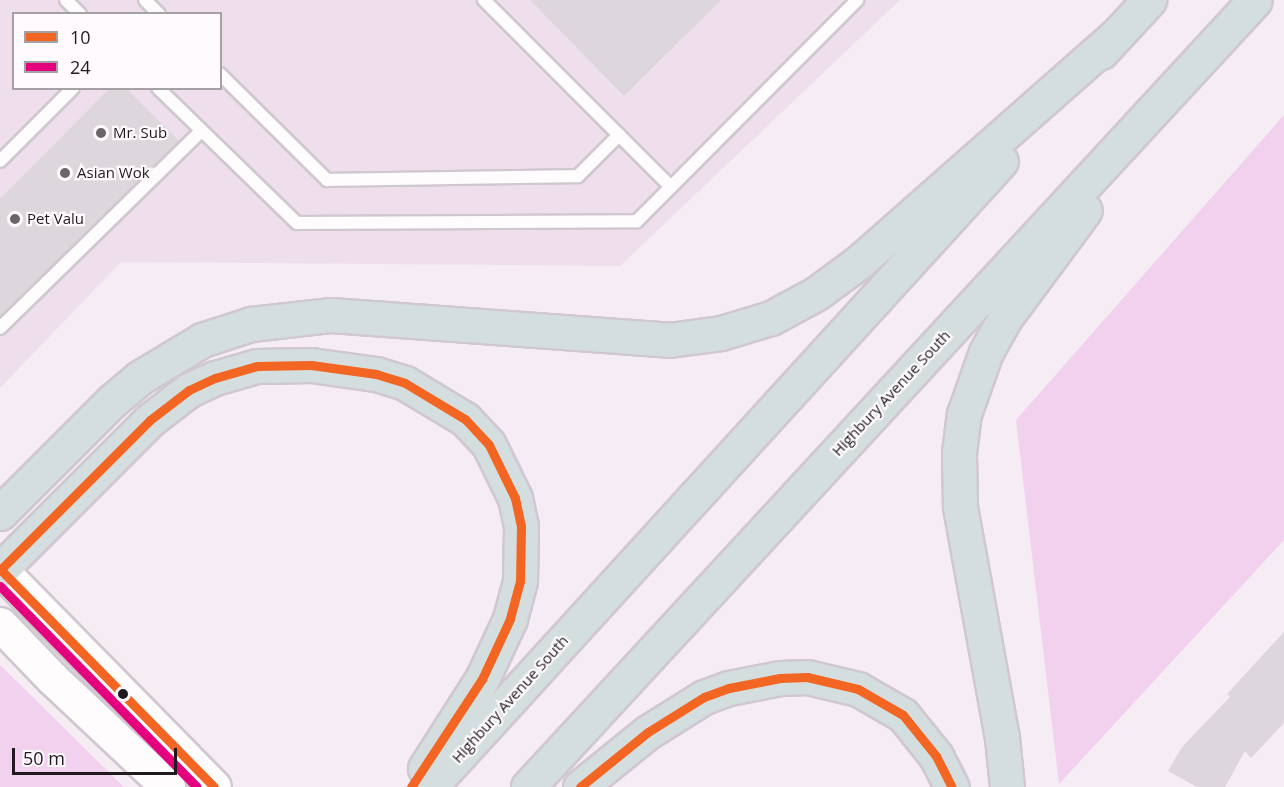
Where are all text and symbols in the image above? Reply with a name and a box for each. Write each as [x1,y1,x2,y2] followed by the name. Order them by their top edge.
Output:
[12,12,222,90] legend
[70,25,91,49] text: 10
[70,55,91,79] text: 24
[113,124,167,142] place label: Mr. Sub
[94,126,108,140] marker: Mr. Sub
[77,164,150,182] place label: Asian Wok
[58,166,72,180] marker: Asian Wok
[27,210,84,228] place label: Pet Valu
[8,212,22,226] marker: Pet Valu
[828,326,954,460] street label: Highbury Avenue South
[448,632,572,766] street label: Highbury Avenue South
[117,688,129,700] unlabelled marker
[15,736,180,774] scale bar
[23,746,65,770] text: 50 m

